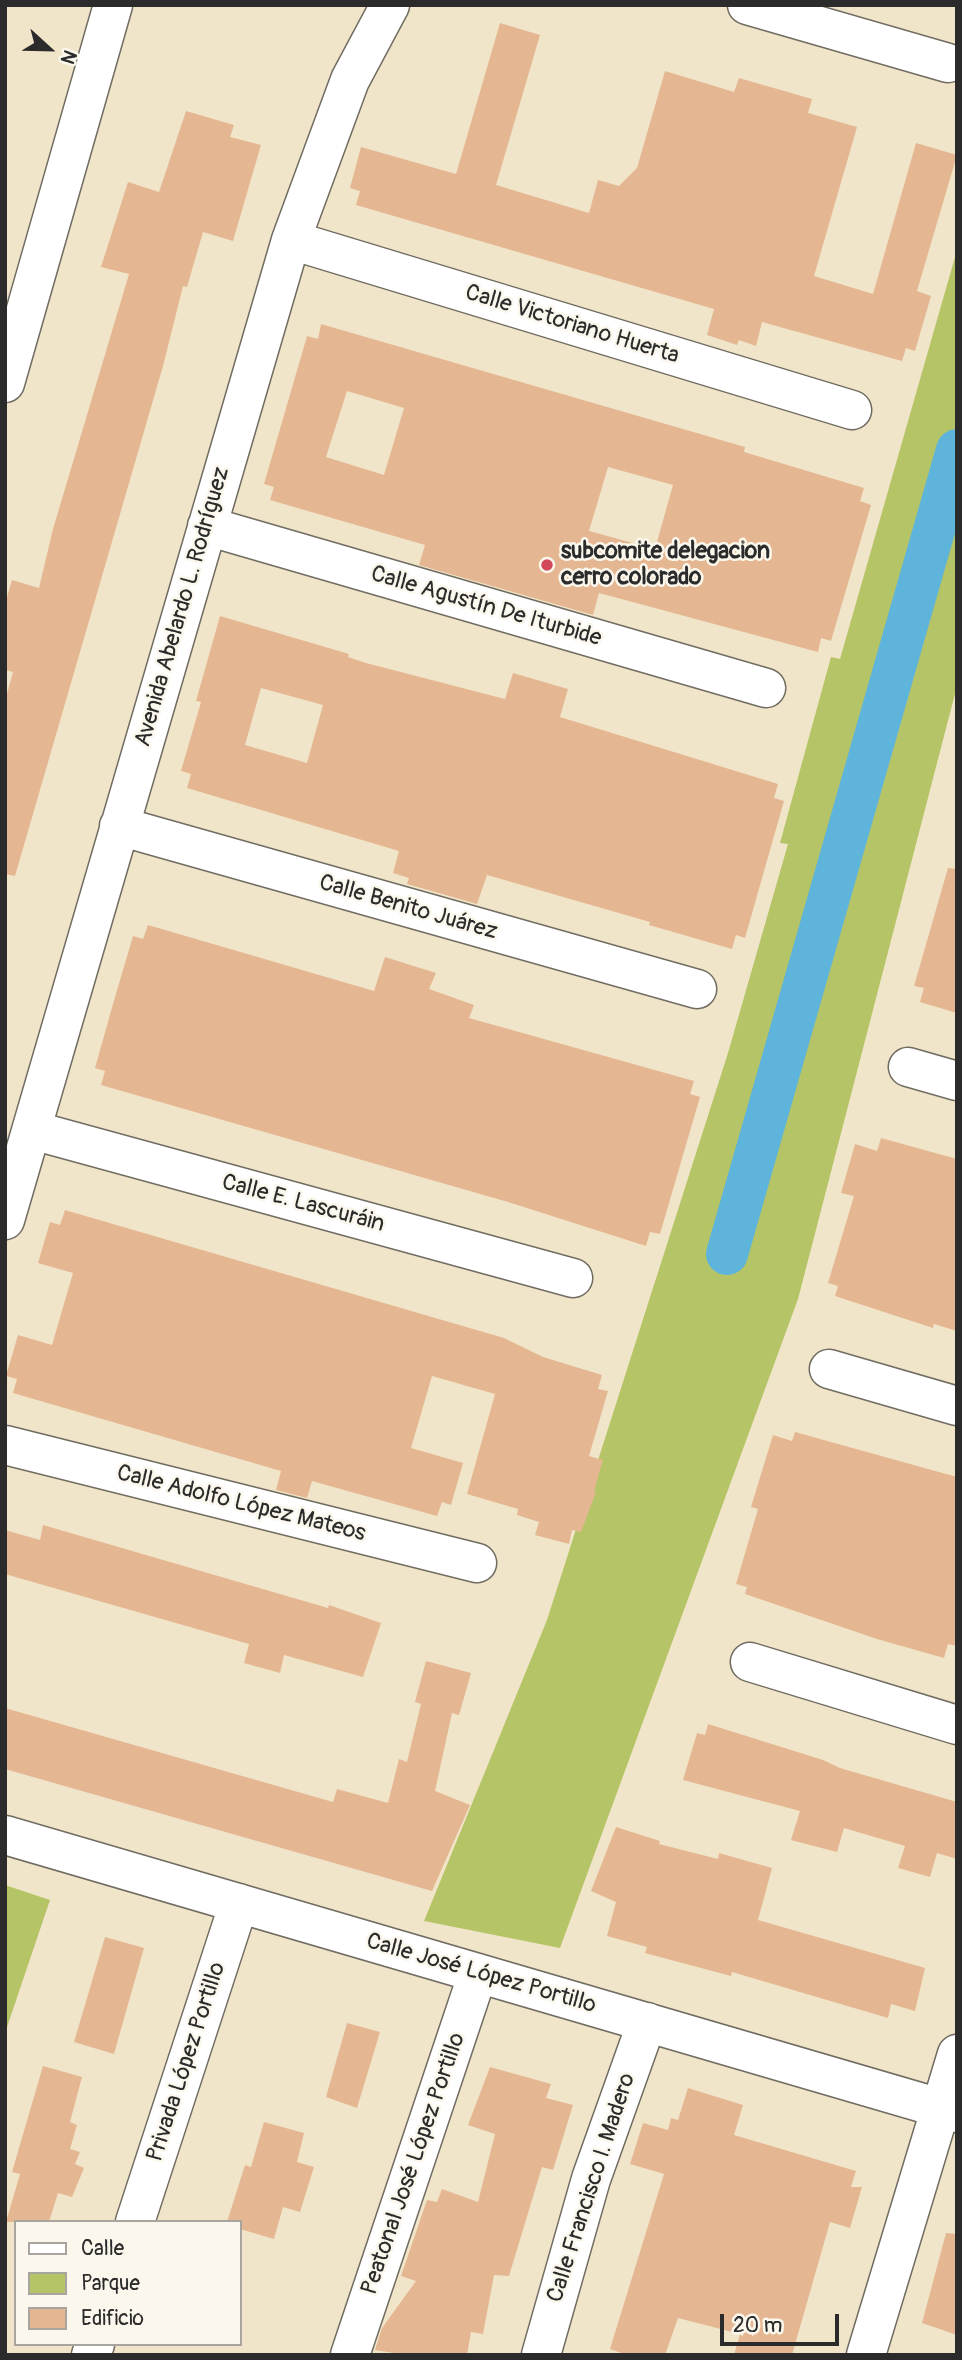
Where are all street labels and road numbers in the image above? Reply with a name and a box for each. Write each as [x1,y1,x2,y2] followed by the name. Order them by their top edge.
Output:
[462,279,682,371] street label: Calle Victoriano Huerta
[130,464,236,750] street label: Avenida Abelardo L. Rodríguez
[367,561,605,653] street label: Calle Agustín De Iturbide
[316,869,500,947] street label: Calle Benito Juárez
[219,1169,387,1239] street label: Calle E. Lascuráin
[114,1460,368,1548] street label: Calle Adolfo López Mateos
[363,1928,599,2020] street label: Calle José López Portillo
[142,1959,232,2165] street label: Privada López Portillo
[356,2029,472,2299] street label: Peatonal José López Portillo
[542,2070,642,2306] street label: Calle Francisco I. Madero

